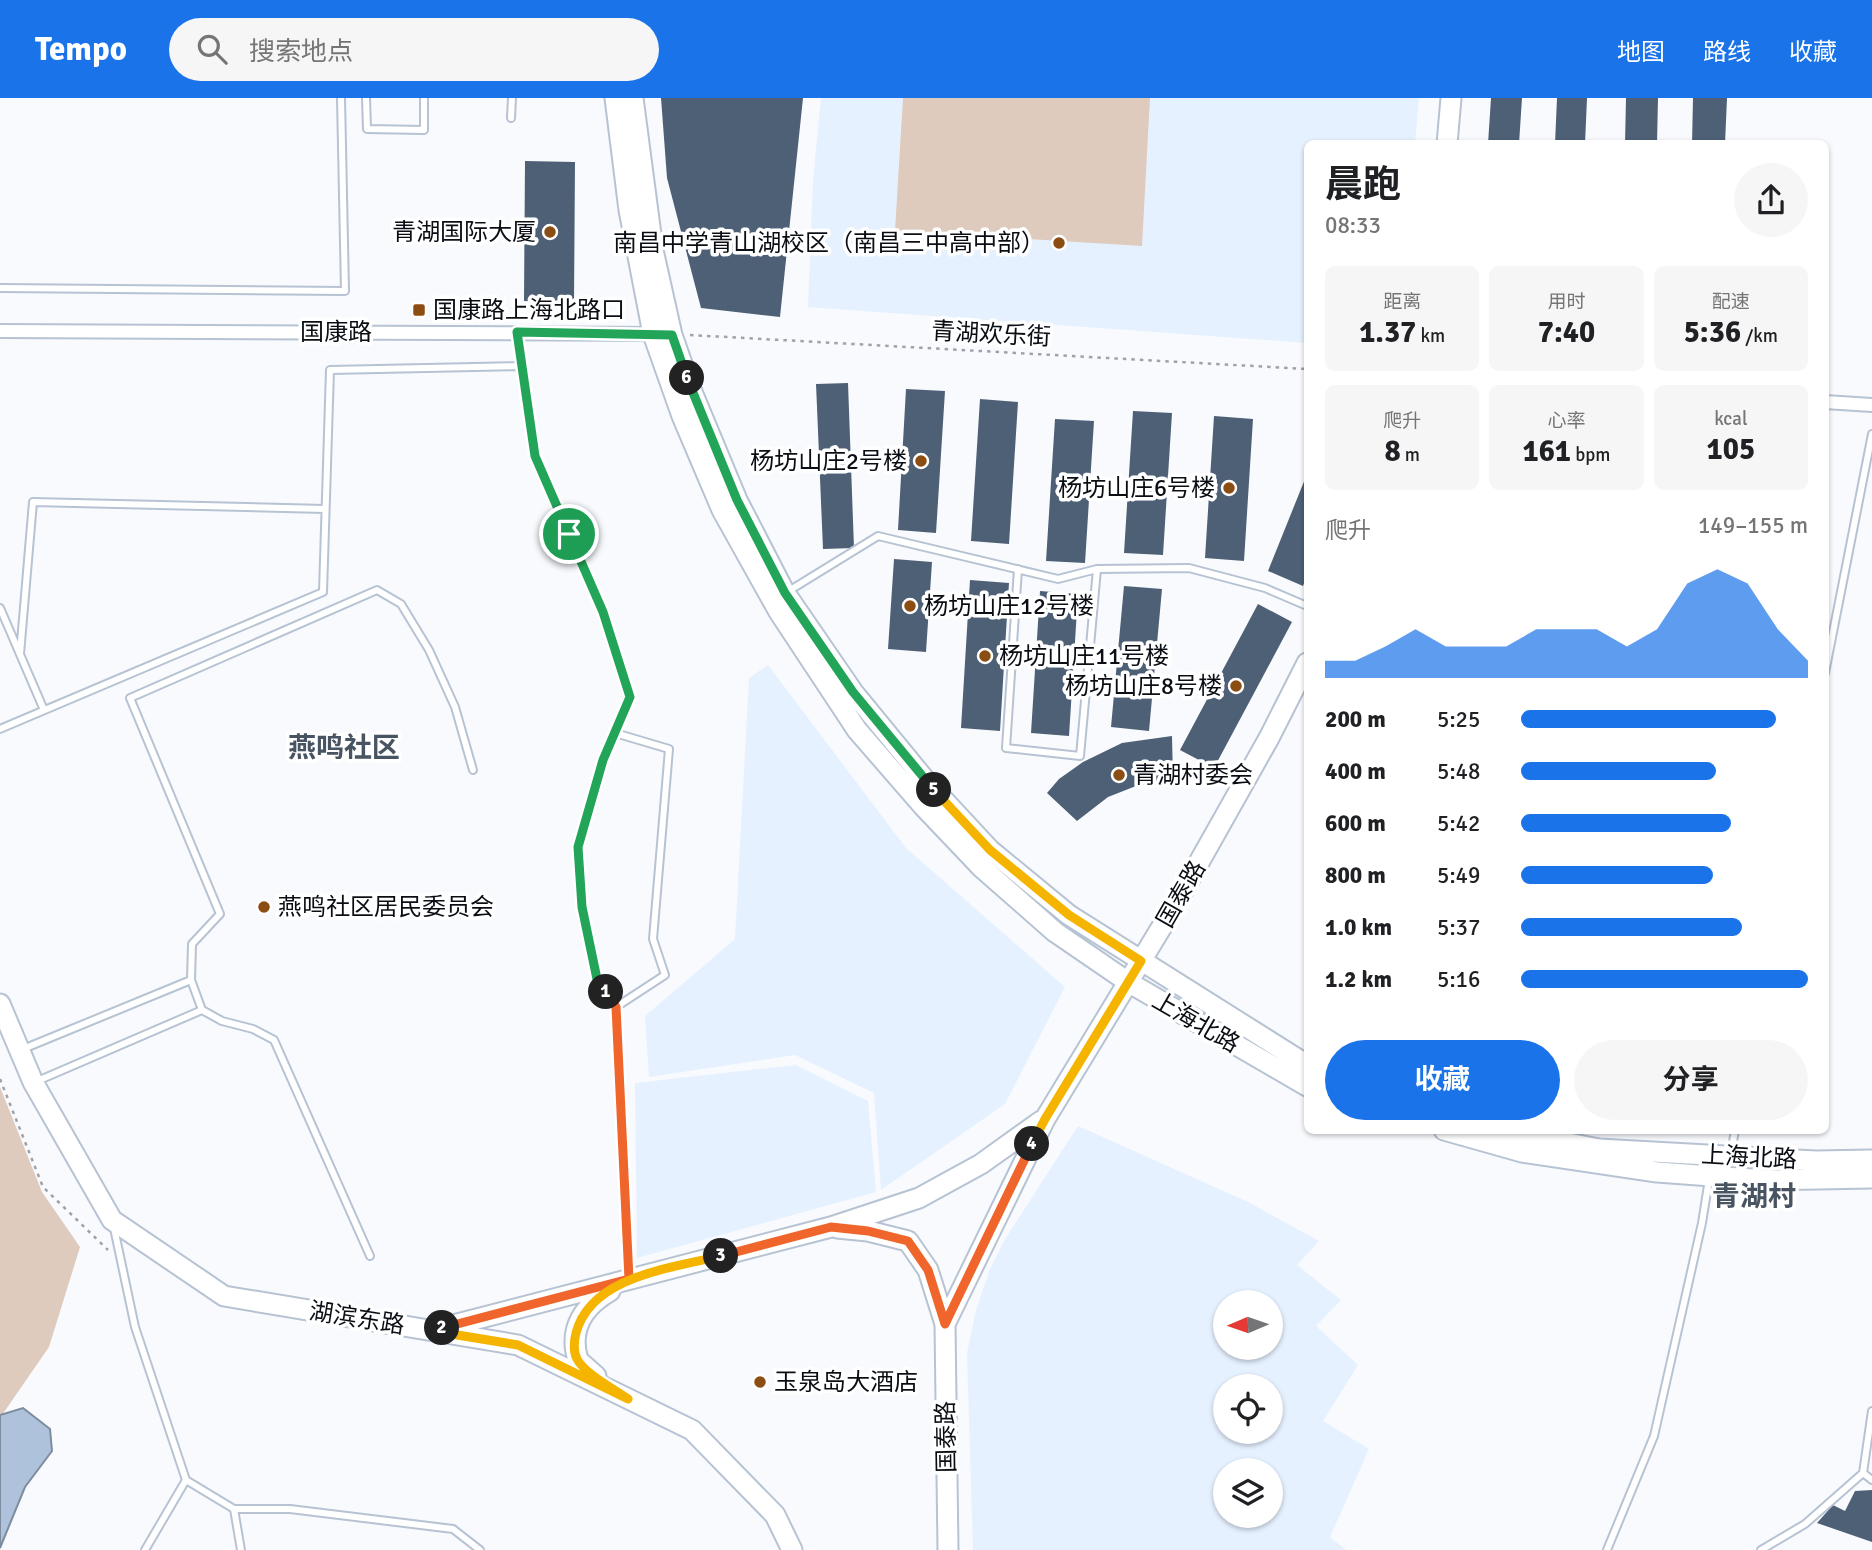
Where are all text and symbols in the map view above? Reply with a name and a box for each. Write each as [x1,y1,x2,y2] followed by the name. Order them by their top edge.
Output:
[169,18,659,81] search box
[35,29,127,70] text: Tempo
[193,30,231,68] icon: search
[249,36,353,68] text: 搜索地点
[1617,37,1665,67] text: 地图
[1703,37,1751,67] text: 路线
[1789,37,1837,67] text: 收藏
[1325,161,1401,208] text: 晨跑
[1734,163,1808,237] button: share
[1325,211,1381,240] text: 08:33
[392,217,536,247] place label: 青湖国际大厦
[542,224,558,240] marker: 青湖国际大厦
[613,228,1045,258] place label: 南昌中学青山湖校区（南昌三中高中部）
[1051,235,1067,251] marker: 南昌中学青山湖校区（南昌三中高中部）
[1383,290,1421,314] text: 距离
[1547,290,1586,314] text: 用时
[1712,290,1750,314] text: 配速
[433,295,625,325] place label: 国康路上海北路口
[411,302,427,318] marker: 国康路上海北路口
[1359,314,1416,351] text: 1.37
[1538,314,1595,351] text: 7:40
[1684,314,1741,351] text: 5:36
[930,316,1052,352] street label: 青湖欢乐街
[300,317,372,347] street label: 国康路
[1416,324,1445,348] text: km
[1741,324,1778,348] text: /km
[670,360,704,396] pin: 6
[681,365,692,389] text: 6
[1714,407,1747,431] text: kcal
[1383,409,1421,433] text: 爬升
[1547,409,1586,433] text: 心率
[1707,431,1755,468] text: 105
[1384,433,1401,470] text: 8
[1522,433,1571,470] text: 161
[1401,443,1420,467] text: m
[1571,443,1611,467] text: bpm
[750,446,907,476] place label: 杨坊山庄2号楼
[913,453,929,469] marker: 杨坊山庄2号楼
[1058,473,1215,503] place label: 杨坊山庄6号楼
[1221,480,1237,496] marker: 杨坊山庄6号楼
[539,504,599,564] pin
[1698,511,1808,540] text: 149–155 m
[550,515,588,553] icon: arrive
[1325,516,1371,545] text: 爬升
[924,591,1094,621] place label: 杨坊山庄12号楼
[902,598,918,614] marker: 杨坊山庄12号楼
[999,641,1169,671] place label: 杨坊山庄11号楼
[977,648,993,664] marker: 杨坊山庄11号楼
[1065,671,1222,701] place label: 杨坊山庄8号楼
[1228,678,1244,694] marker: 杨坊山庄8号楼
[1325,705,1386,734] text: 200 m
[1437,705,1480,734] text: 5:25
[288,731,400,765] district label: 燕鸣社区
[1325,757,1386,786] text: 400 m
[1437,757,1480,786] text: 5:48
[1133,760,1253,790] place label: 青湖村委会
[1111,767,1127,783] marker: 青湖村委会
[916,772,951,808] pin: 5
[928,777,939,801] text: 5
[1325,809,1386,838] text: 600 m
[1437,809,1480,838] text: 5:42
[1150,855,1212,933] street label: 国泰路
[1325,861,1386,890] text: 800 m
[1437,861,1480,890] text: 5:49
[278,892,494,922] place label: 燕鸣社区居民委员会
[256,899,272,915] marker: 燕鸣社区居民委员会
[1325,913,1392,942] text: 1.0 km
[1437,913,1480,942] text: 5:37
[1325,965,1392,994] text: 1.2 km
[1437,965,1480,994] text: 5:16
[588,974,624,1010] pin: 1
[600,979,611,1003] text: 1
[1147,985,1245,1059] street label: 上海北路
[1325,1040,1560,1120] button: 收藏
[1574,1040,1808,1120] button: 分享
[1014,1126,1050,1162] pin: 4
[1026,1131,1037,1155] text: 4
[1700,1140,1798,1174] street label: 上海北路
[1712,1180,1796,1214] district label: 青湖村
[704,1238,738,1274] pin: 3
[715,1243,726,1267] text: 3
[1213,1290,1283,1360] north arrow
[1213,1290,1283,1528] map controls
[307,1296,407,1340] street label: 湖滨东路
[424,1310,460,1346] pin: 2
[436,1315,447,1339] text: 2
[774,1367,918,1397] place label: 玉泉岛大酒店
[752,1374,768,1390] marker: 玉泉岛大酒店
[1213,1374,1283,1444] button: locate
[930,1401,962,1473] street label: 国泰路
[1213,1458,1283,1528] button: layers

